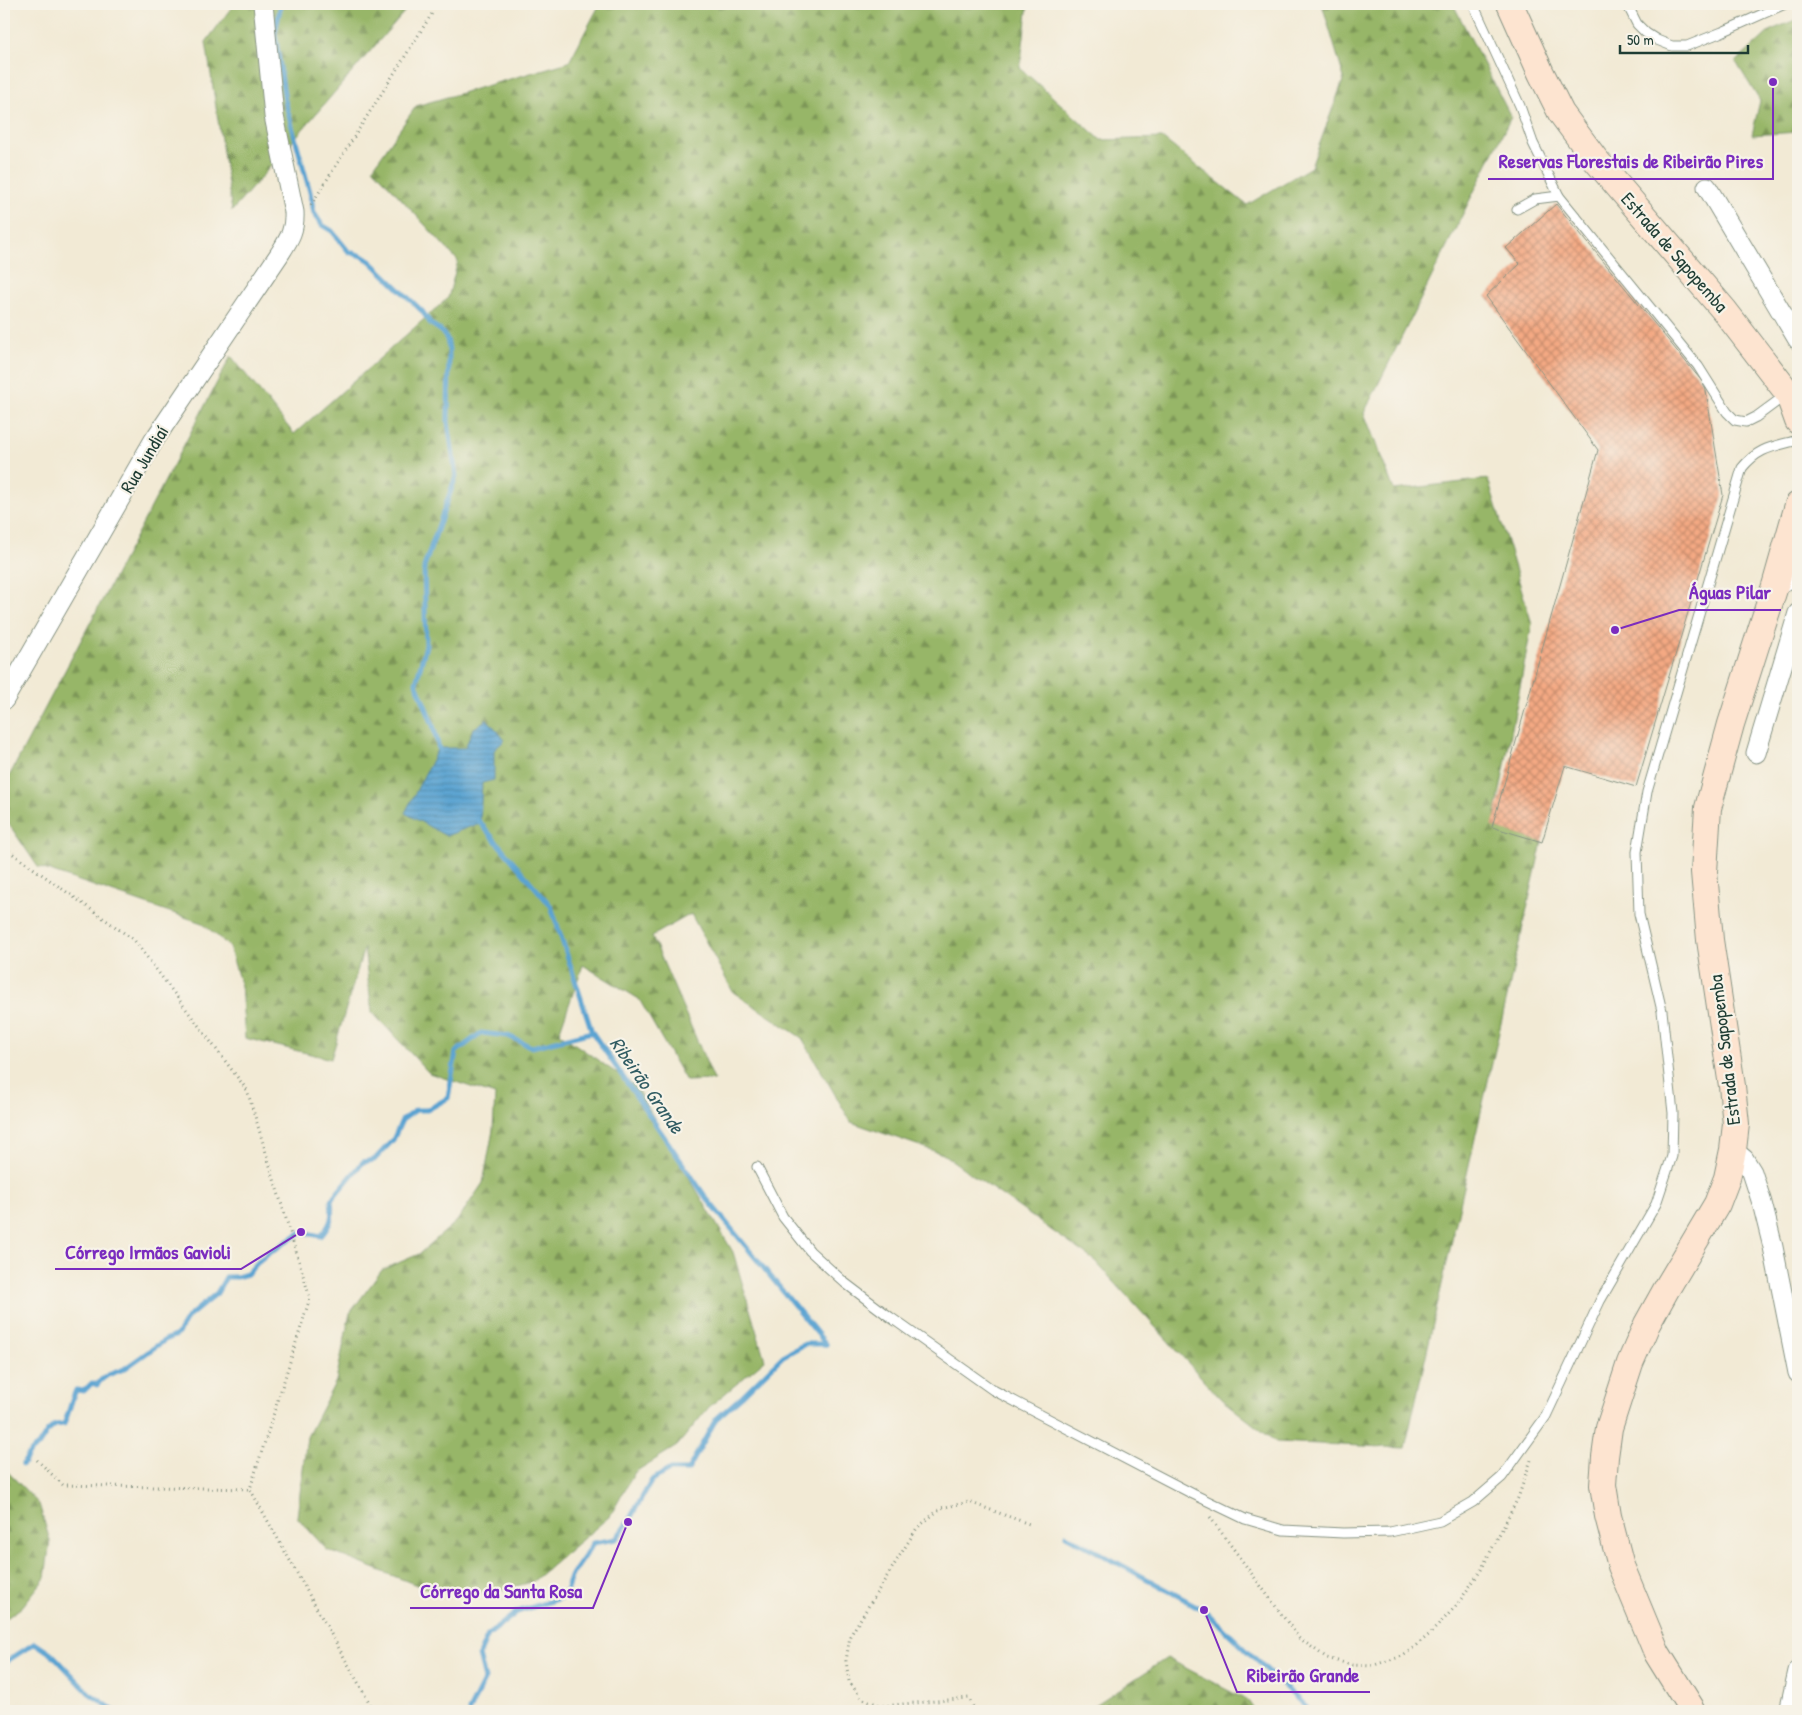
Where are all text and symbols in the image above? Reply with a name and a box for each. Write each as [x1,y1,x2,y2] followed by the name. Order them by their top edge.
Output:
[1620,22,1747,54] scale bar
[1627,29,1654,50] text: 50 m
[1488,144,1773,179] callout: Reservas Florestais de Ribeirão Pires
[1499,147,1764,174] text: Reservas Florestais de Ribeirão Pires
[1616,186,1735,318] street label: Estrada de Sapopemba
[114,420,174,498] street label: Rua Jundiaí
[1679,575,1781,610] callout: Águas Pilar
[1689,578,1771,606] text: Águas Pilar
[1702,973,1746,1127] street label: Estrada de Sapopemba
[604,1031,691,1139] water label: Ribeirão Grande
[55,1234,241,1269] callout: Córrego Irmãos Gavioli
[65,1238,231,1266] text: Córrego Irmãos Gavioli
[410,1573,593,1608] callout: Córrego da Santa Rosa
[420,1577,582,1605] text: Córrego da Santa Rosa
[1237,1657,1370,1692] callout: Ribeirão Grande
[1247,1661,1359,1688] text: Ribeirão Grande

